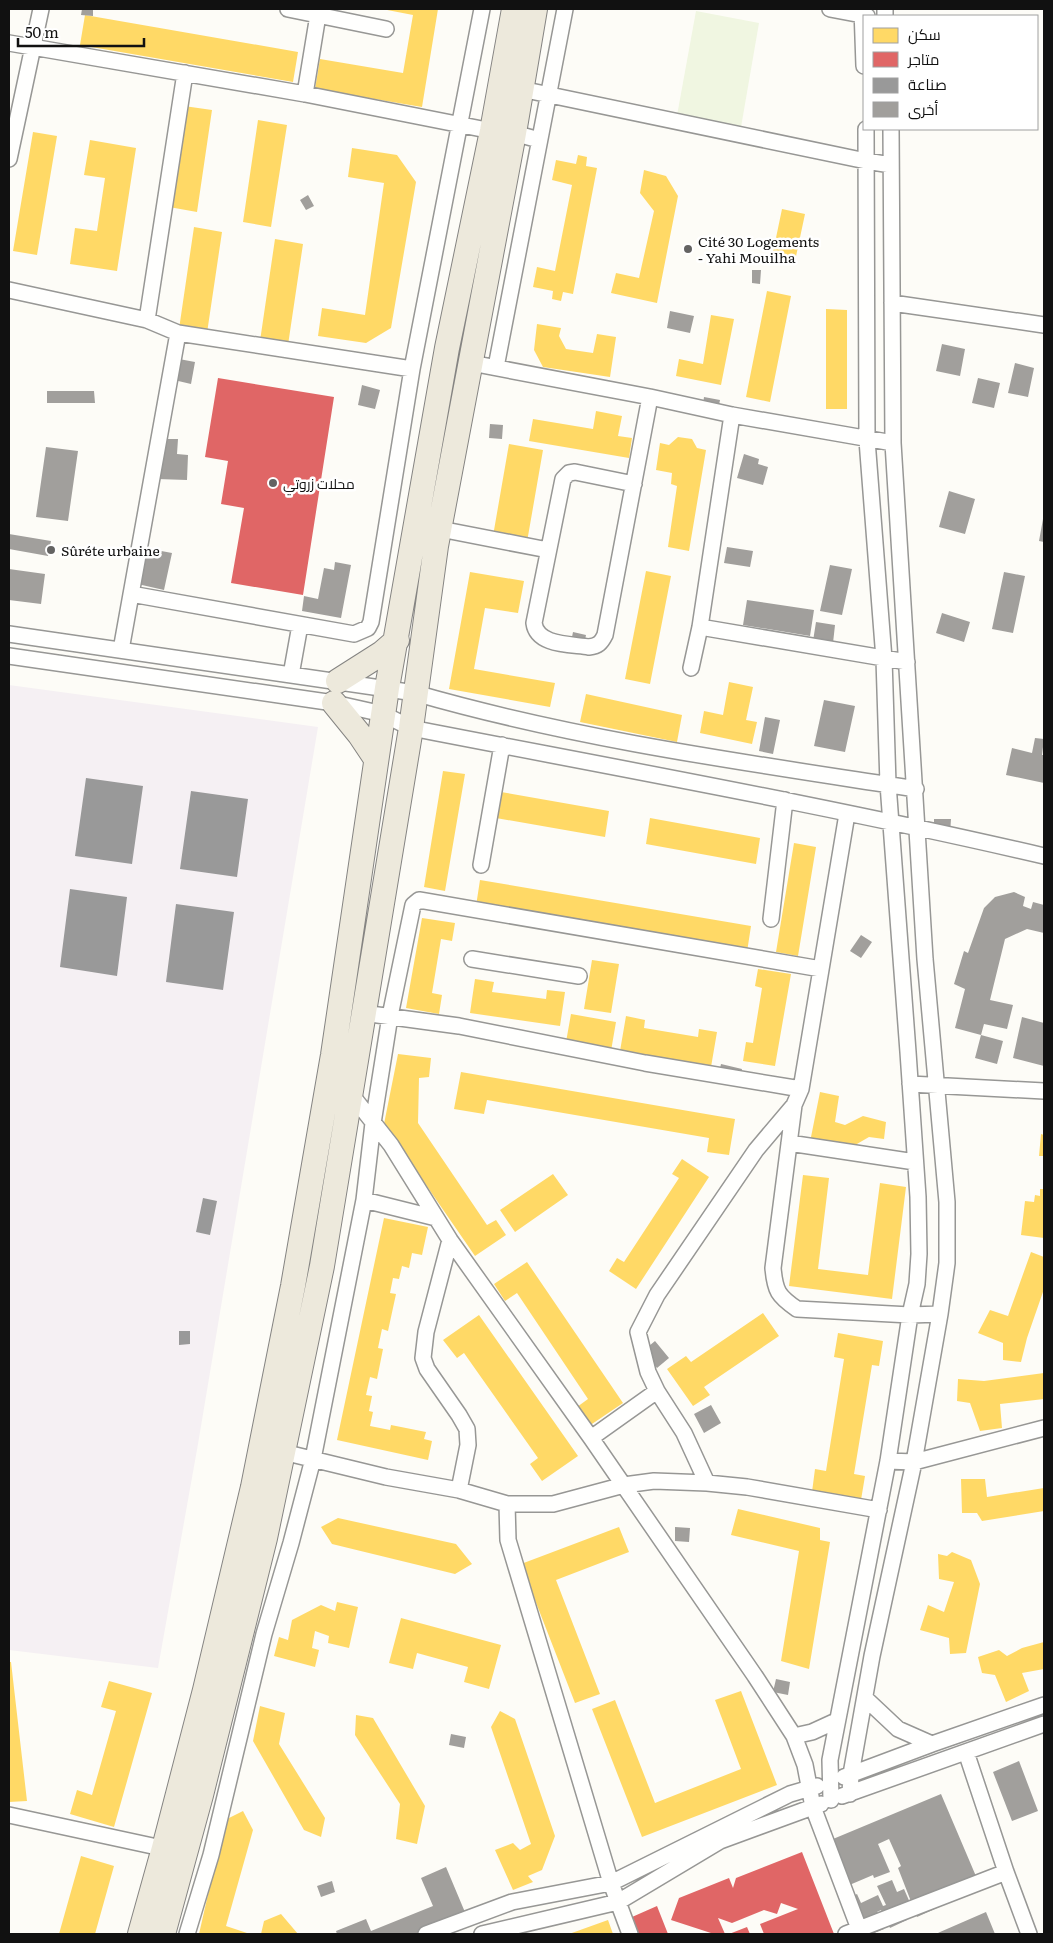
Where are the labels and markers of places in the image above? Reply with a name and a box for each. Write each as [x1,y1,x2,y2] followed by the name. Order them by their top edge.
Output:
[698,231,819,267] place label: Cité 30 Logements - Yahi Mouilha
[682,243,694,255] marker: Cité 30 Logements - Yahi Mouilha
[283,473,355,496] place label: محلات زروتي
[267,477,279,489] marker: محلات زروتي
[61,540,160,560] place label: Sûréte urbaine
[45,544,57,556] marker: Sûréte urbaine

